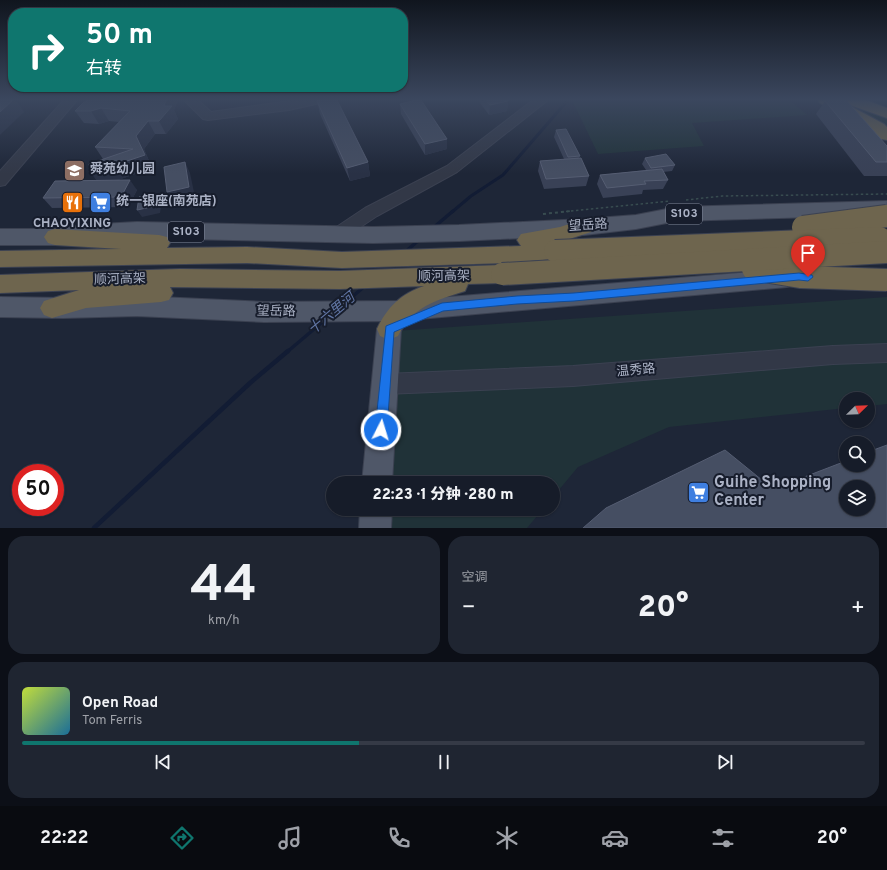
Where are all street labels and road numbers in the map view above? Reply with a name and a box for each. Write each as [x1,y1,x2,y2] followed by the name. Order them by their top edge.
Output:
[666,204,702,224] road number: S103
[568,217,608,235] street label: 望岳路
[168,222,204,242] road number: S103
[418,269,470,285] street label: 顺河高架
[94,271,146,289] street label: 顺河高架
[256,304,296,320] street label: 望岳路
[616,361,656,381] street label: 温秀路

